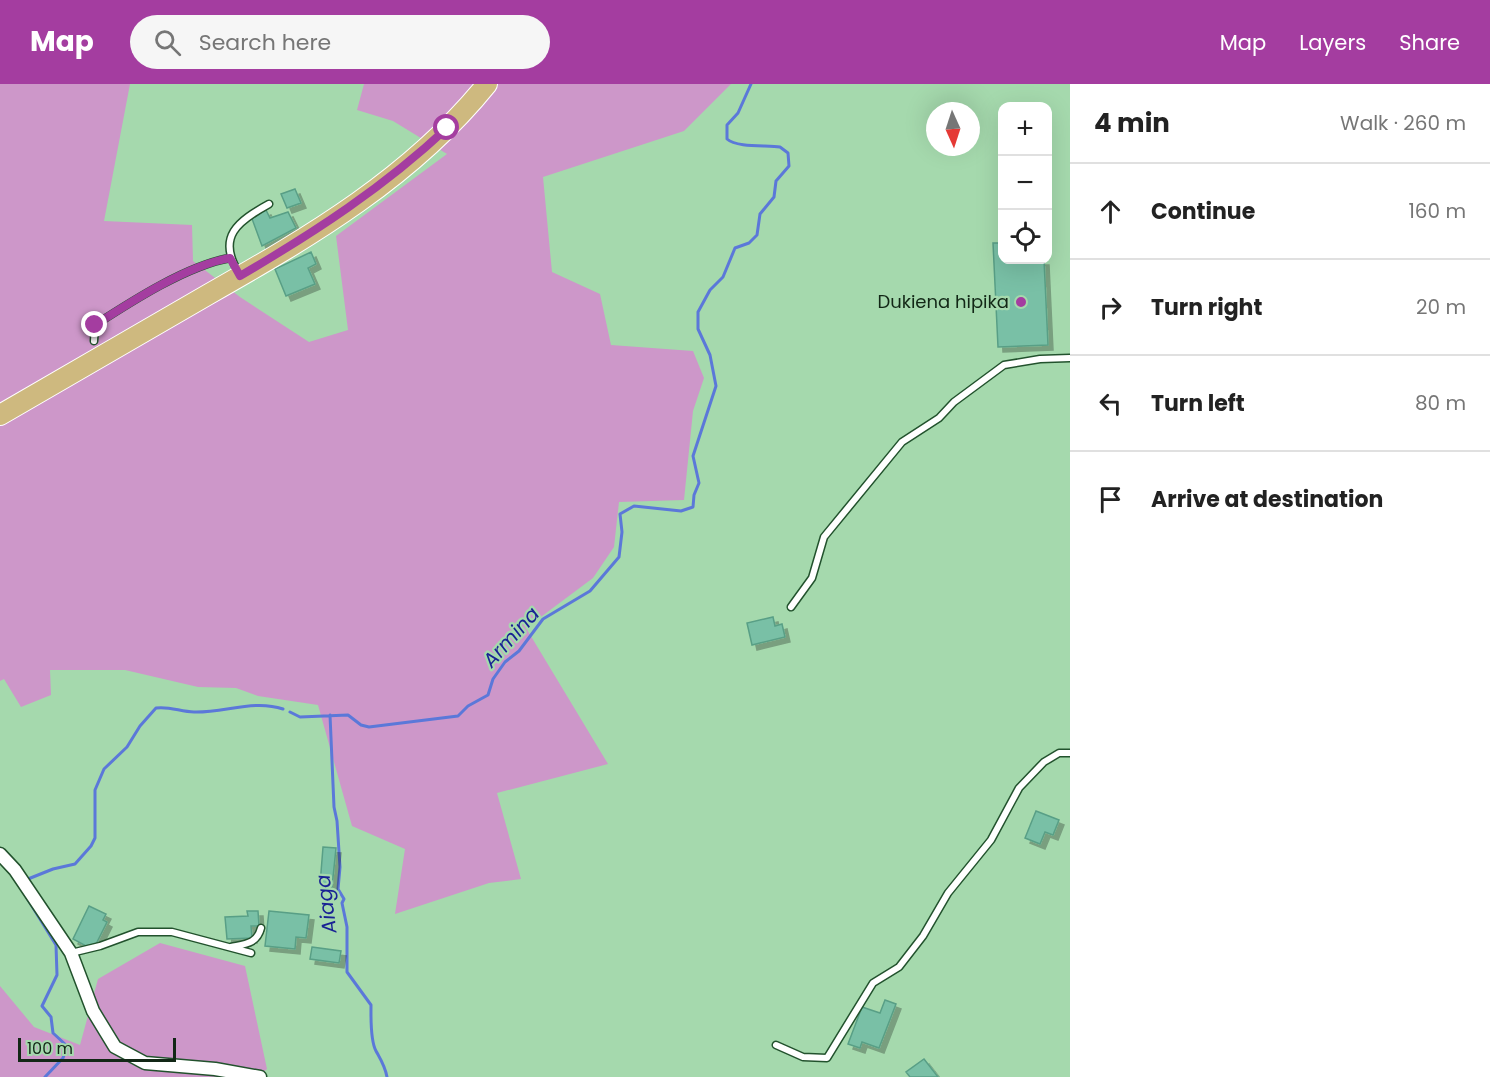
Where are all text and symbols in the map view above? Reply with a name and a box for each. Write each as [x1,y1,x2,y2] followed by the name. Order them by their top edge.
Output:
[130,15,550,69] search box
[30,22,94,61] text: Map
[151,26,184,59] icon: search
[199,27,331,58] text: Search here
[1220,28,1266,57] text: Map
[1299,28,1366,57] text: Layers
[1399,28,1460,57] text: Share
[926,102,980,156] north arrow
[998,102,1052,264] map controls
[998,102,1052,156] button: +
[1094,105,1170,141] text: 4 min
[1340,109,1466,137] text: Walk · 260 m
[433,114,459,140] route start
[998,156,1052,210] button: −
[1094,195,1127,228] icon: ahead
[1151,196,1255,227] text: Continue
[1408,197,1466,225] text: 160 m
[998,210,1052,264] button: locate
[877,289,1009,314] place label: Dukiena hipika
[1094,291,1127,324] icon: right
[1151,292,1262,323] text: Turn right
[1416,293,1466,321] text: 20 m
[1014,295,1028,309] marker: Dukiena hipika
[81,311,107,337] route end
[1094,387,1127,420] icon: left
[1151,388,1245,419] text: Turn left
[1415,389,1466,417] text: 80 m
[1094,483,1127,516] icon: arrive
[1151,484,1383,515] text: Arrive at destination
[476,601,546,674] water label: Armina
[309,873,344,936] water label: Aiaga
[18,1035,176,1062] scale bar
[27,1037,73,1060] text: 100 m

